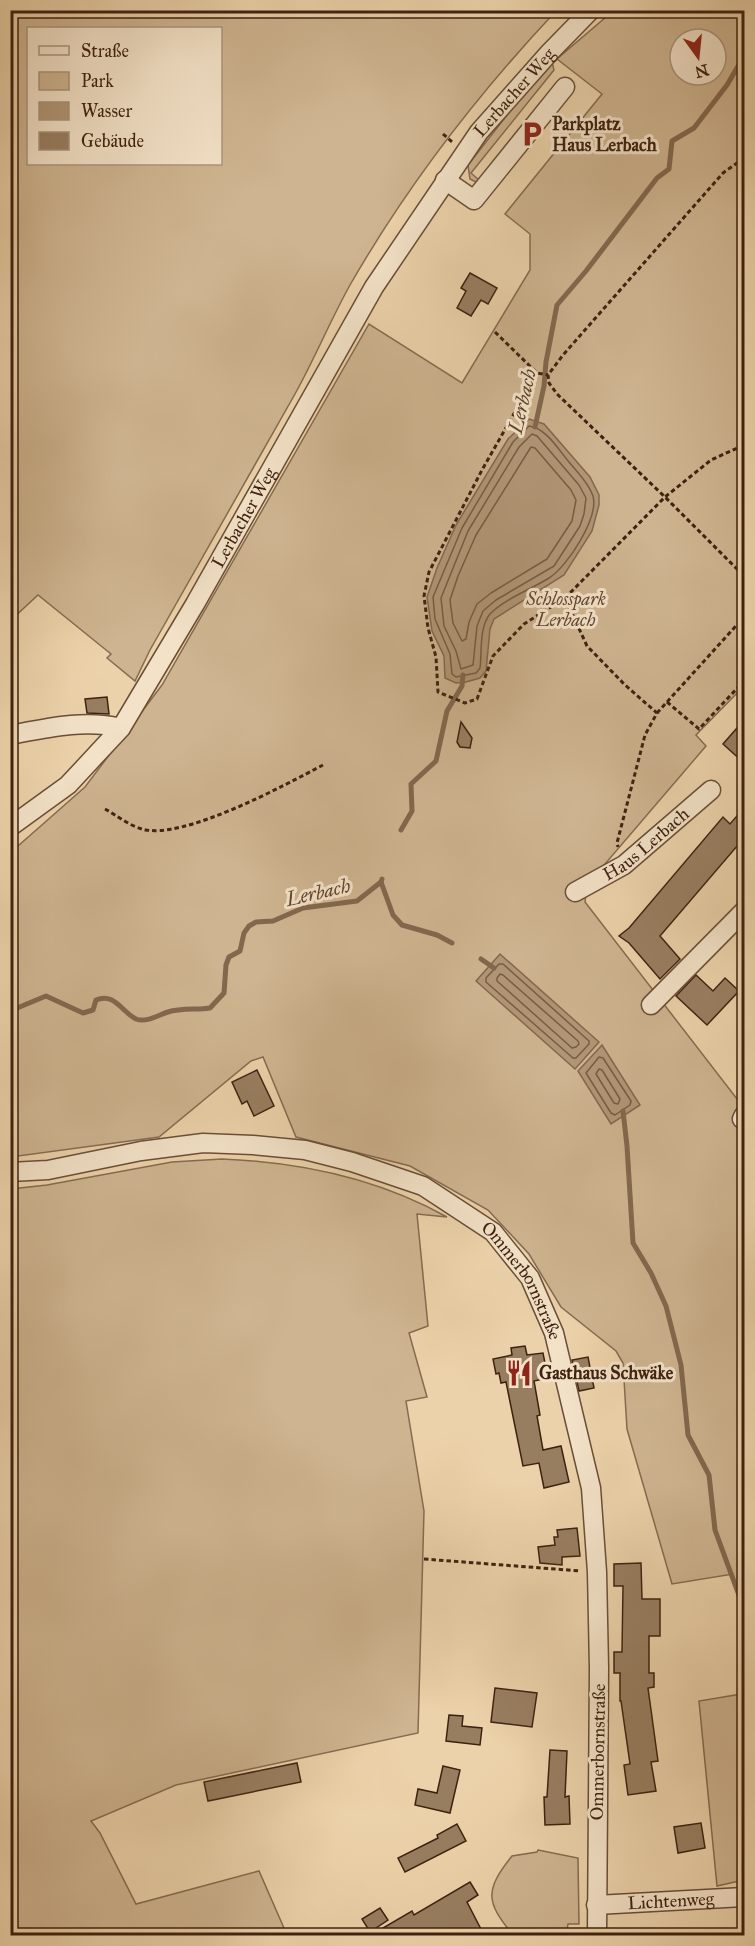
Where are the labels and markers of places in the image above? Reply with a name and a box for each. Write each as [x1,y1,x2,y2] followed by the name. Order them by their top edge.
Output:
[552,113,658,156] place label: Parkplatz Haus Lerbach
[517,119,547,149] parking icon: Parkplatz Haus Lerbach
[504,1358,534,1388] restaurant icon: Gasthaus Schwäke
[539,1362,674,1384] place label: Gasthaus Schwäke

